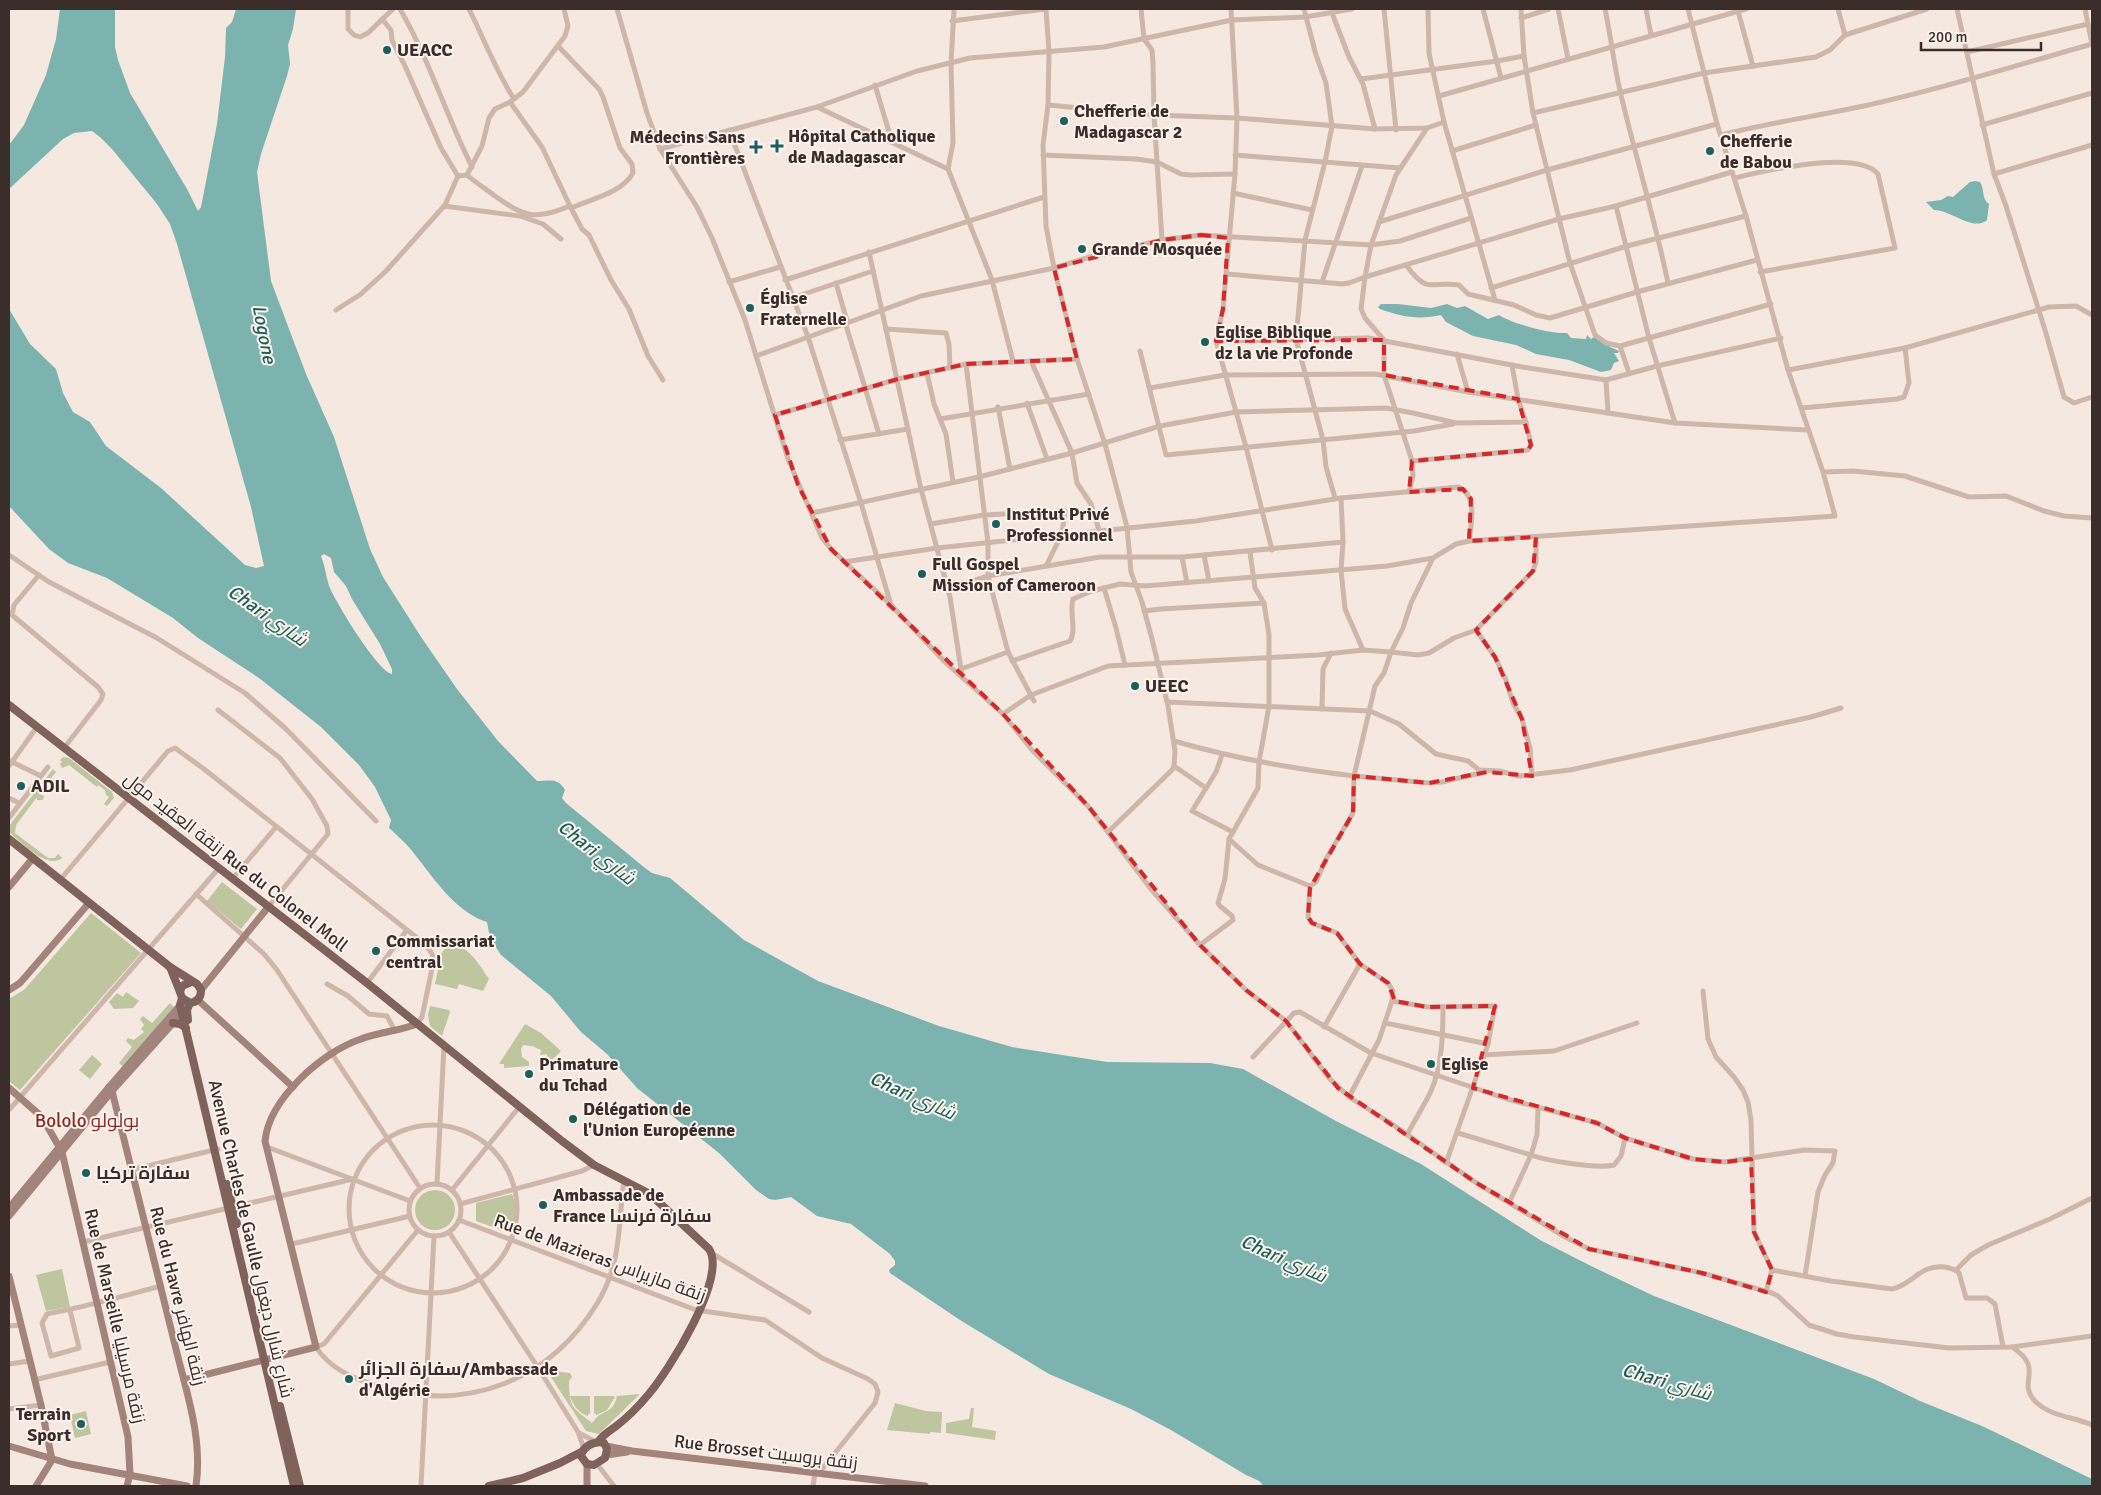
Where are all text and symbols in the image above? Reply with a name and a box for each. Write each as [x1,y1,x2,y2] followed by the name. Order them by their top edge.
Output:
[1921,20,2041,52] scale bar
[1928,28,1968,46] text: 200 m
[397,39,453,61] place label: UEACC
[381,44,393,56] marker: UEACC
[1074,100,1182,143] place label: Chefferie de Madagascar 2
[1058,115,1070,127] marker: Chefferie de Madagascar 2
[788,125,936,168] place label: Hôpital Catholique de Madagascar
[629,126,745,169] place label: Médecins Sans Frontières
[1720,130,1792,173] place label: Chefferie de Babou
[770,139,784,153] marker: Hôpital Catholique de Madagascar
[749,140,763,154] marker: Médecins Sans Frontières
[1704,145,1716,157] marker: Chefferie de Babou
[1092,238,1222,260] place label: Grande Mosquée
[1076,243,1088,255] marker: Grande Mosquée
[760,287,847,330] place label: Église Fraternelle
[744,302,756,314] marker: Église Fraternelle
[247,303,282,367] water label: Logone
[1215,321,1353,364] place label: Eglise Biblique dz la vie Profonde
[1199,336,1211,348] marker: Eglise Biblique dz la vie Profonde
[1006,503,1113,546] place label: Institut Privé Professionnel
[990,518,1002,530] marker: Institut Privé Professionnel
[932,553,1096,596] place label: Full Gospel Mission of Cameroon
[916,568,928,580] marker: Full Gospel Mission of Cameroon
[221,580,313,655] water label: Chari شاري
[1145,675,1189,697] place label: UEEC
[1129,680,1141,692] marker: UEEC
[120,768,352,956] street label: زنقة العقيد مول Rue du Colonel Moll
[31,775,70,797] place label: ADIL
[15,780,27,792] marker: ADIL
[551,815,641,894] water label: Chari شاري
[386,930,495,973] place label: Commissariat central
[370,945,382,957] marker: Commissariat central
[539,1053,618,1096] place label: Primature du Tchad
[1441,1053,1489,1075] place label: Eglise
[1425,1058,1437,1070] marker: Eglise
[865,1066,960,1129] water label: Chari شاري
[523,1068,535,1080] marker: Primature du Tchad
[203,1078,298,1400] street label: Avenue Charles de Gaulle شارع شارل ديغول
[583,1098,735,1141] place label: Délégation de l'Union Européenne
[35,1109,139,1133] district label: Bololo بولولو
[567,1113,579,1125] marker: Délégation de l'Union Européenne
[96,1162,190,1184] place label: سفارة تركيا
[80,1167,92,1179] marker: سفارة تركيا
[553,1184,712,1227] place label: Ambassade de France سفارة فرنسا
[537,1199,549,1211] marker: Ambassade de France سفارة فرنسا
[145,1204,211,1388] street label: Rue du Havre زنقة الهافر
[80,1207,150,1425] street label: Rue de Marseille زنقة مرسيليا
[491,1209,709,1307] street label: Rue de Mazieras زنقة مازيراس
[1236,1229,1331,1292] water label: Chari شاري
[358,1358,558,1401] place label: سفارة الجزائر/Ambassade d'Algérie
[1619,1358,1715,1409] water label: Chari شاري
[343,1373,355,1385] marker: سفارة الجزائر/Ambassade d'Algérie
[16,1403,71,1446] place label: Terrain Sport
[75,1418,87,1430] marker: Terrain Sport
[673,1430,859,1474] street label: Rue Brosset زنقة بروسيت

